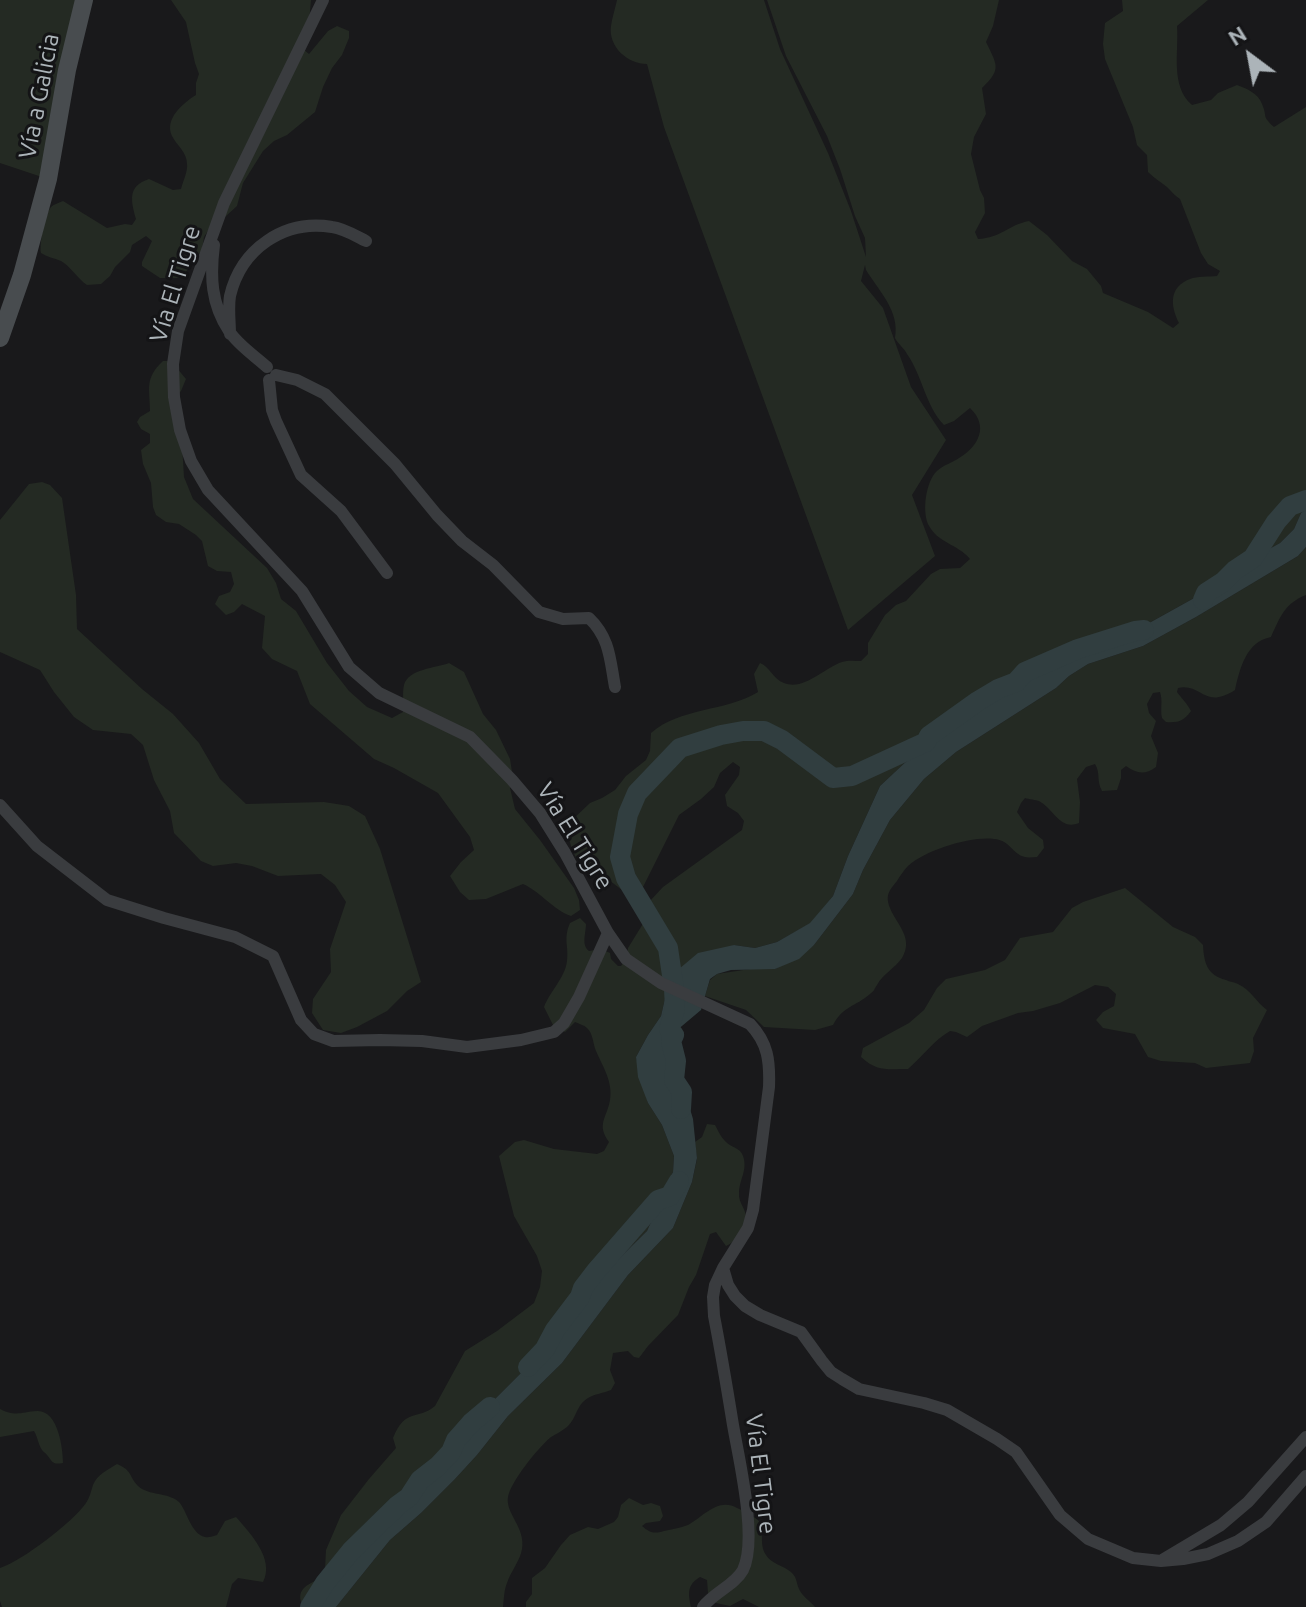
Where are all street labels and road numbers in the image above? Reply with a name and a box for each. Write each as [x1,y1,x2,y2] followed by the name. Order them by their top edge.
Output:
[13,31,65,161] street label: Vía a Galicia
[144,222,206,346] street label: Vía El Tigre
[531,777,619,895] street label: Vía El Tigre
[739,1412,783,1536] street label: Vía El Tigre

